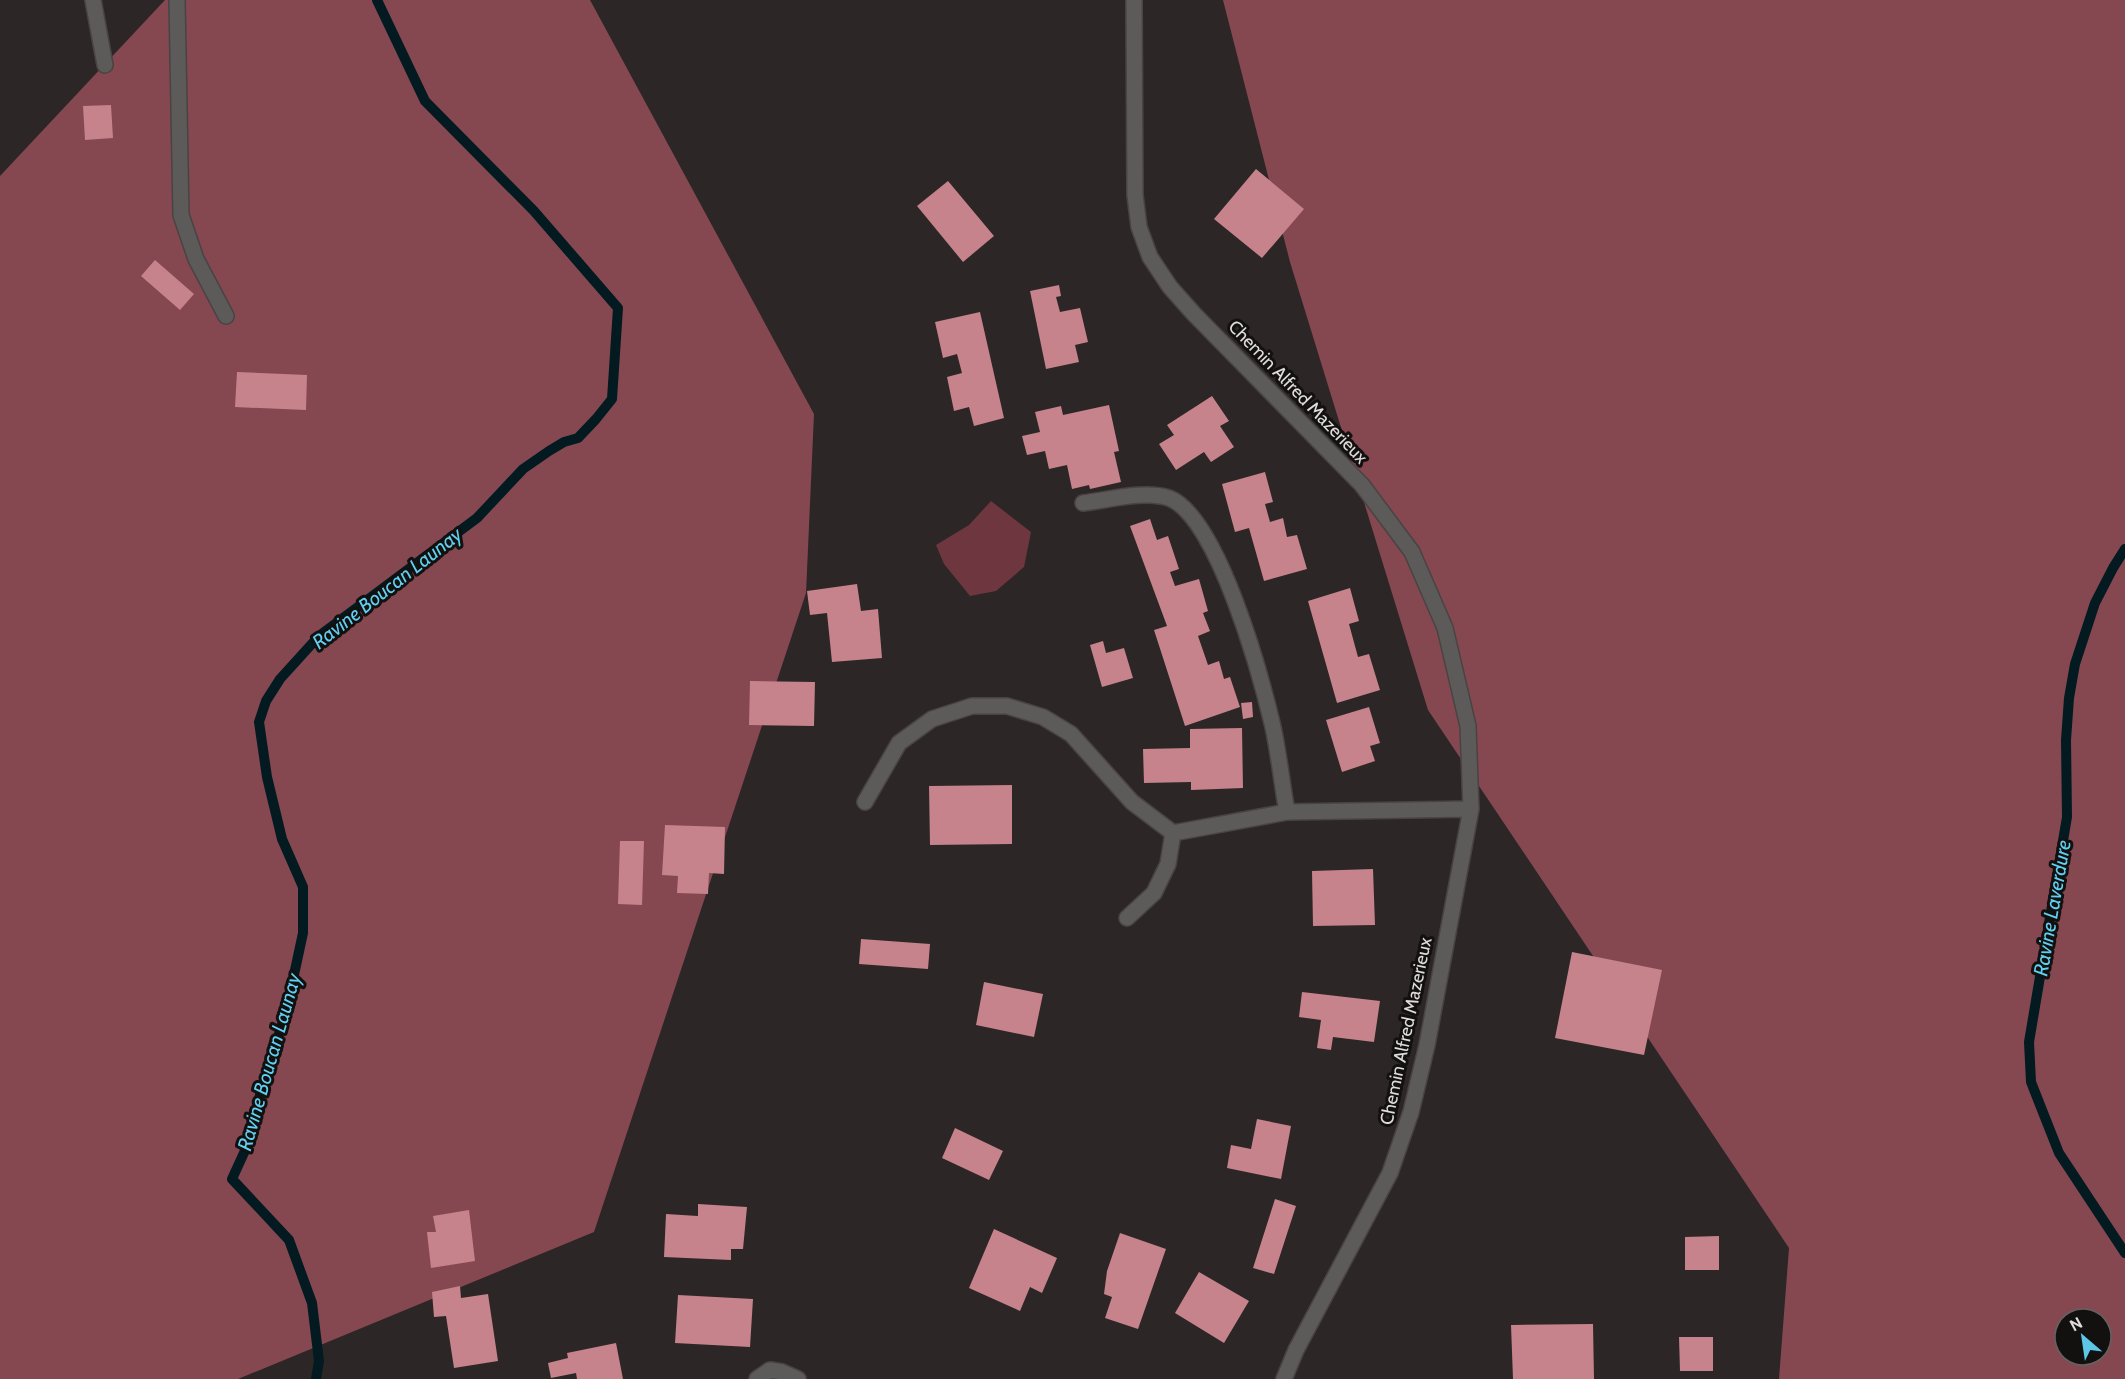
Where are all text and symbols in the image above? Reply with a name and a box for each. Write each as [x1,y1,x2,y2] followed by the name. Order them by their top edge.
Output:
[1224,316,1373,469] street label: Chemin Alfred Mazerieux
[307,522,467,654] water label: Ravine Boucan Launay
[2028,838,2076,978] water label: Ravine Laverdure
[1375,935,1437,1127] street label: Chemin Alfred Mazerieux
[232,970,306,1153] water label: Ravine Boucan Launay
[2053,1307,2113,1367] north arrow
[2066,1313,2086,1335] text: N

